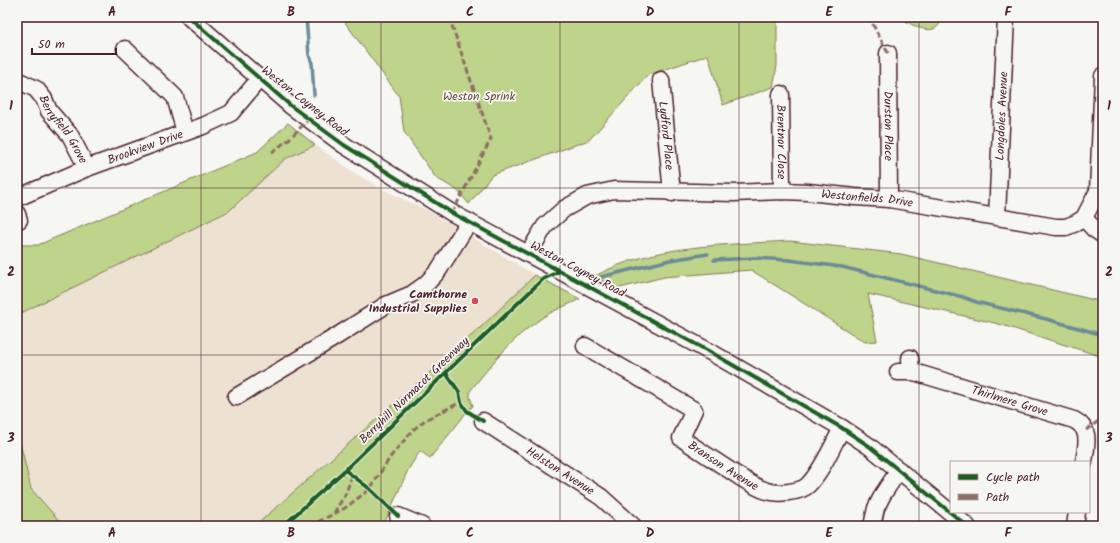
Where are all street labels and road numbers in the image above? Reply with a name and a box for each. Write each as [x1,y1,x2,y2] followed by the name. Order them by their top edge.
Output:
[257,61,353,142] street label: Weston Coyney Road
[991,71,1014,161] street label: Longdoles Avenue
[878,91,898,162] street label: Durston Place
[33,92,92,168] street label: Berryfield Grove
[653,101,679,172] street label: Lydford Place
[771,104,791,180] street label: Brentnor Close
[105,125,186,170] street label: Brookview Drive
[820,184,915,213] street label: Westonfields Drive
[527,236,630,303] street label: Weston Coyney Road
[355,332,474,448] street label: Berryhill Normacot Greenway
[969,381,1051,422] street label: Thirlmere Grove
[684,436,762,496] street label: Branson Avenue
[522,442,599,501] street label: Helston Avenue

